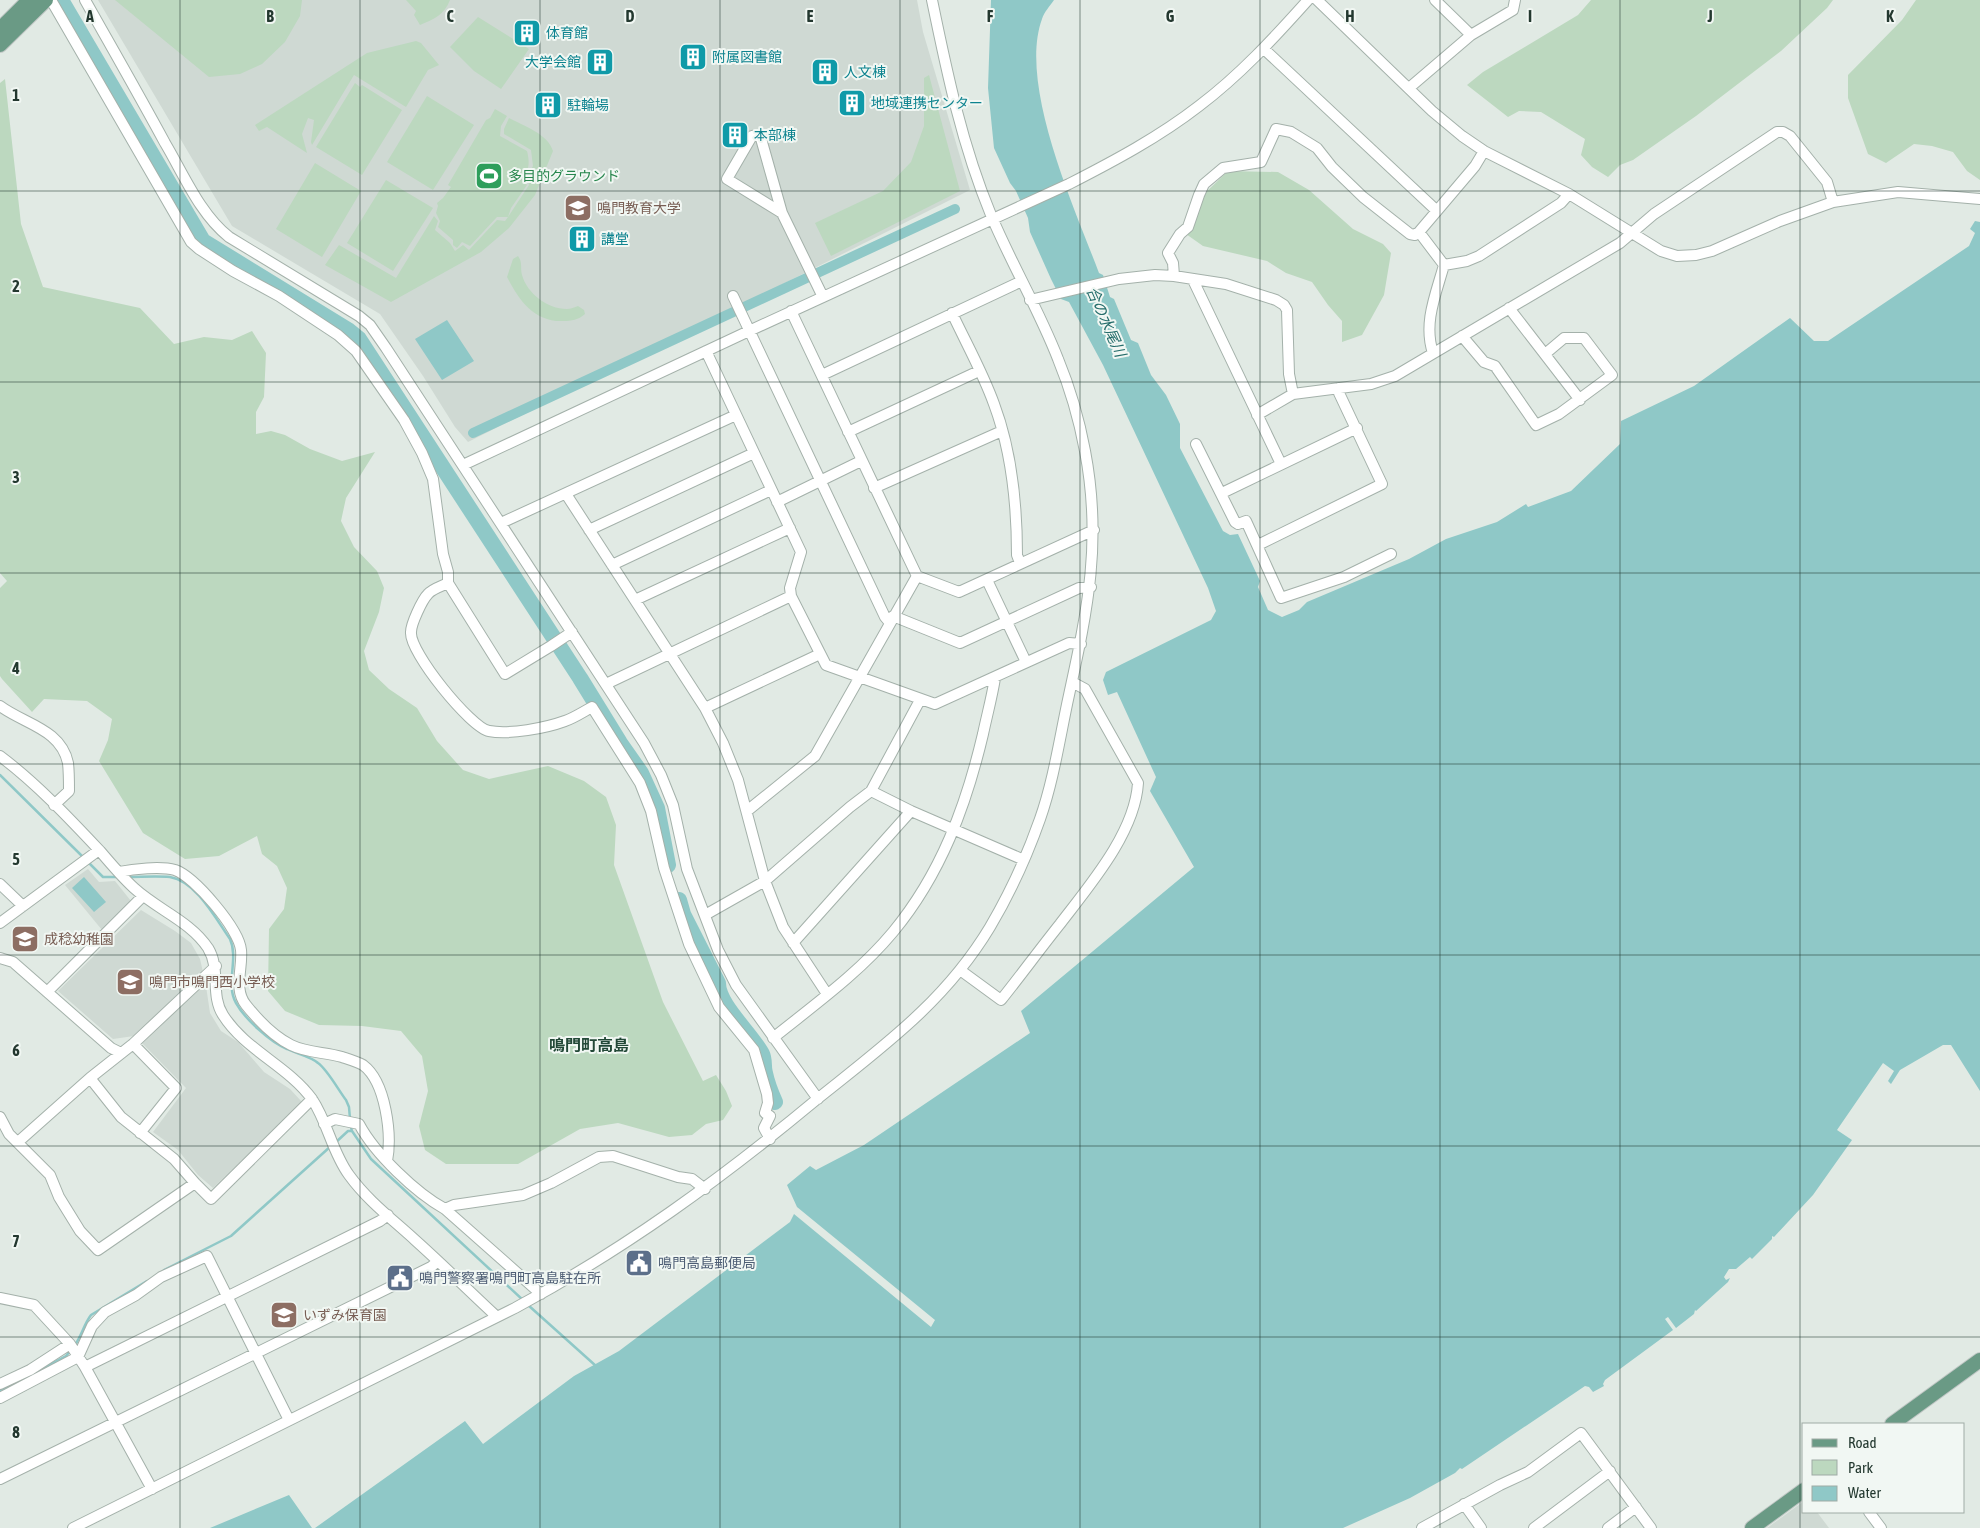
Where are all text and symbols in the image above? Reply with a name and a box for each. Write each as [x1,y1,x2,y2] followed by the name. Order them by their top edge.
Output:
[85,7,94,25] text: A
[266,7,274,25] text: B
[446,7,454,25] text: C
[626,7,635,25] text: D
[807,7,814,25] text: E
[987,7,994,25] text: F
[1166,7,1175,25] text: G
[1345,7,1355,25] text: H
[1528,7,1532,25] text: I
[1706,7,1713,25] text: J
[1886,7,1894,25] text: K
[512,18,542,48] building icon: 体育館
[546,25,588,41] place label: 体育館
[678,42,708,72] building icon: 附属図書館
[585,47,615,77] building icon: 大学会館
[712,49,782,65] place label: 附属図書館
[525,54,581,70] place label: 大学会館
[810,57,840,87] building icon: 人文棟
[844,64,886,80] place label: 人文棟
[12,86,20,104] text: 1
[837,88,867,118] building icon: 地域連携センター
[533,90,563,120] building icon: 駐輪場
[871,95,983,111] place label: 地域連携センター
[567,97,609,113] place label: 駐輪場
[720,120,750,150] building icon: 本部棟
[754,127,796,143] place label: 本部棟
[474,161,504,191] sports icon: 多目的グラウンド
[508,168,620,184] place label: 多目的グラウンド
[563,193,593,223] school or university icon: 鳴門教育大学
[597,200,681,216] place label: 鳴門教育大学
[567,224,597,254] building icon: 講堂
[601,231,629,247] place label: 講堂
[12,277,20,295] text: 2
[1083,284,1130,361] water label: 合の水尾川
[12,468,20,486] text: 3
[11,659,20,677] text: 4
[12,850,20,868] text: 5
[10,924,40,954] school or university icon: 成稔幼稚園
[44,931,114,947] place label: 成稔幼稚園
[115,967,145,997] school or university icon: 鳴門市鳴門西小学校
[149,974,275,990] place label: 鳴門市鳴門西小学校
[549,1036,629,1054] district label: 鳴門町高島
[12,1041,20,1059] text: 6
[12,1232,20,1250] text: 7
[624,1248,654,1278] public building icon: 鳴門高島郵便局
[658,1255,756,1271] place label: 鳴門高島郵便局
[385,1263,415,1293] public building icon: 鳴門警察署鳴門町高島駐在所
[419,1270,601,1286] place label: 鳴門警察署鳴門町高島駐在所
[269,1300,299,1330] school or university icon: いずみ保育園
[303,1307,387,1323] place label: いずみ保育園
[12,1423,20,1441] text: 8
[1802,1423,1965,1513] legend
[1848,1434,1877,1451] text: Road
[1848,1459,1873,1476] text: Park
[1848,1484,1881,1501] text: Water

